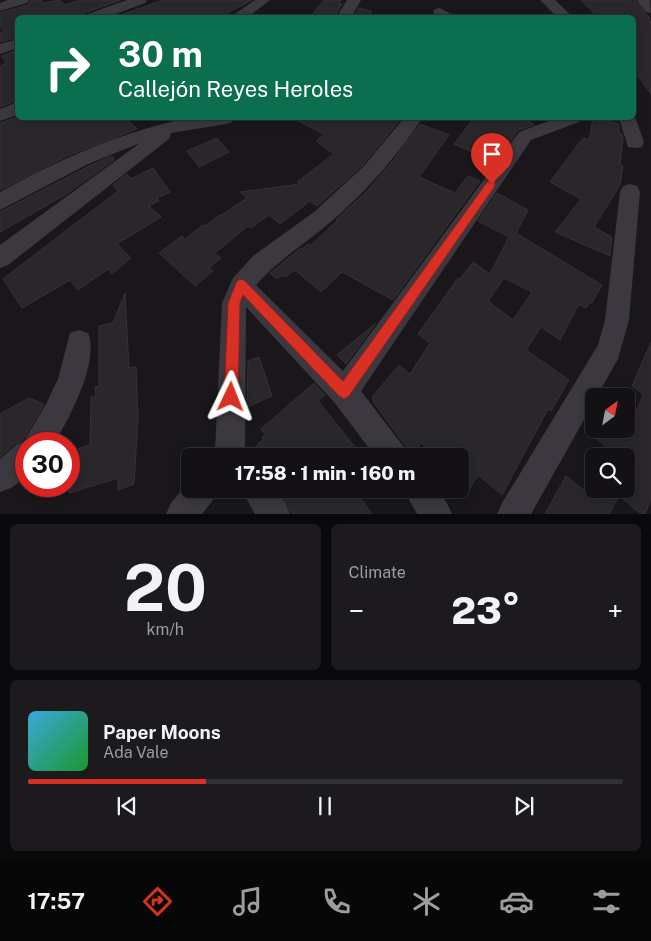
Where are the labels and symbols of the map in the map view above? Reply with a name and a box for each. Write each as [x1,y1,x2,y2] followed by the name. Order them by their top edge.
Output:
[471,133,513,184] pin
[204,370,256,422] position arrow
[585,388,635,438] north arrow
[15,432,80,497] speed limit sign: 30

